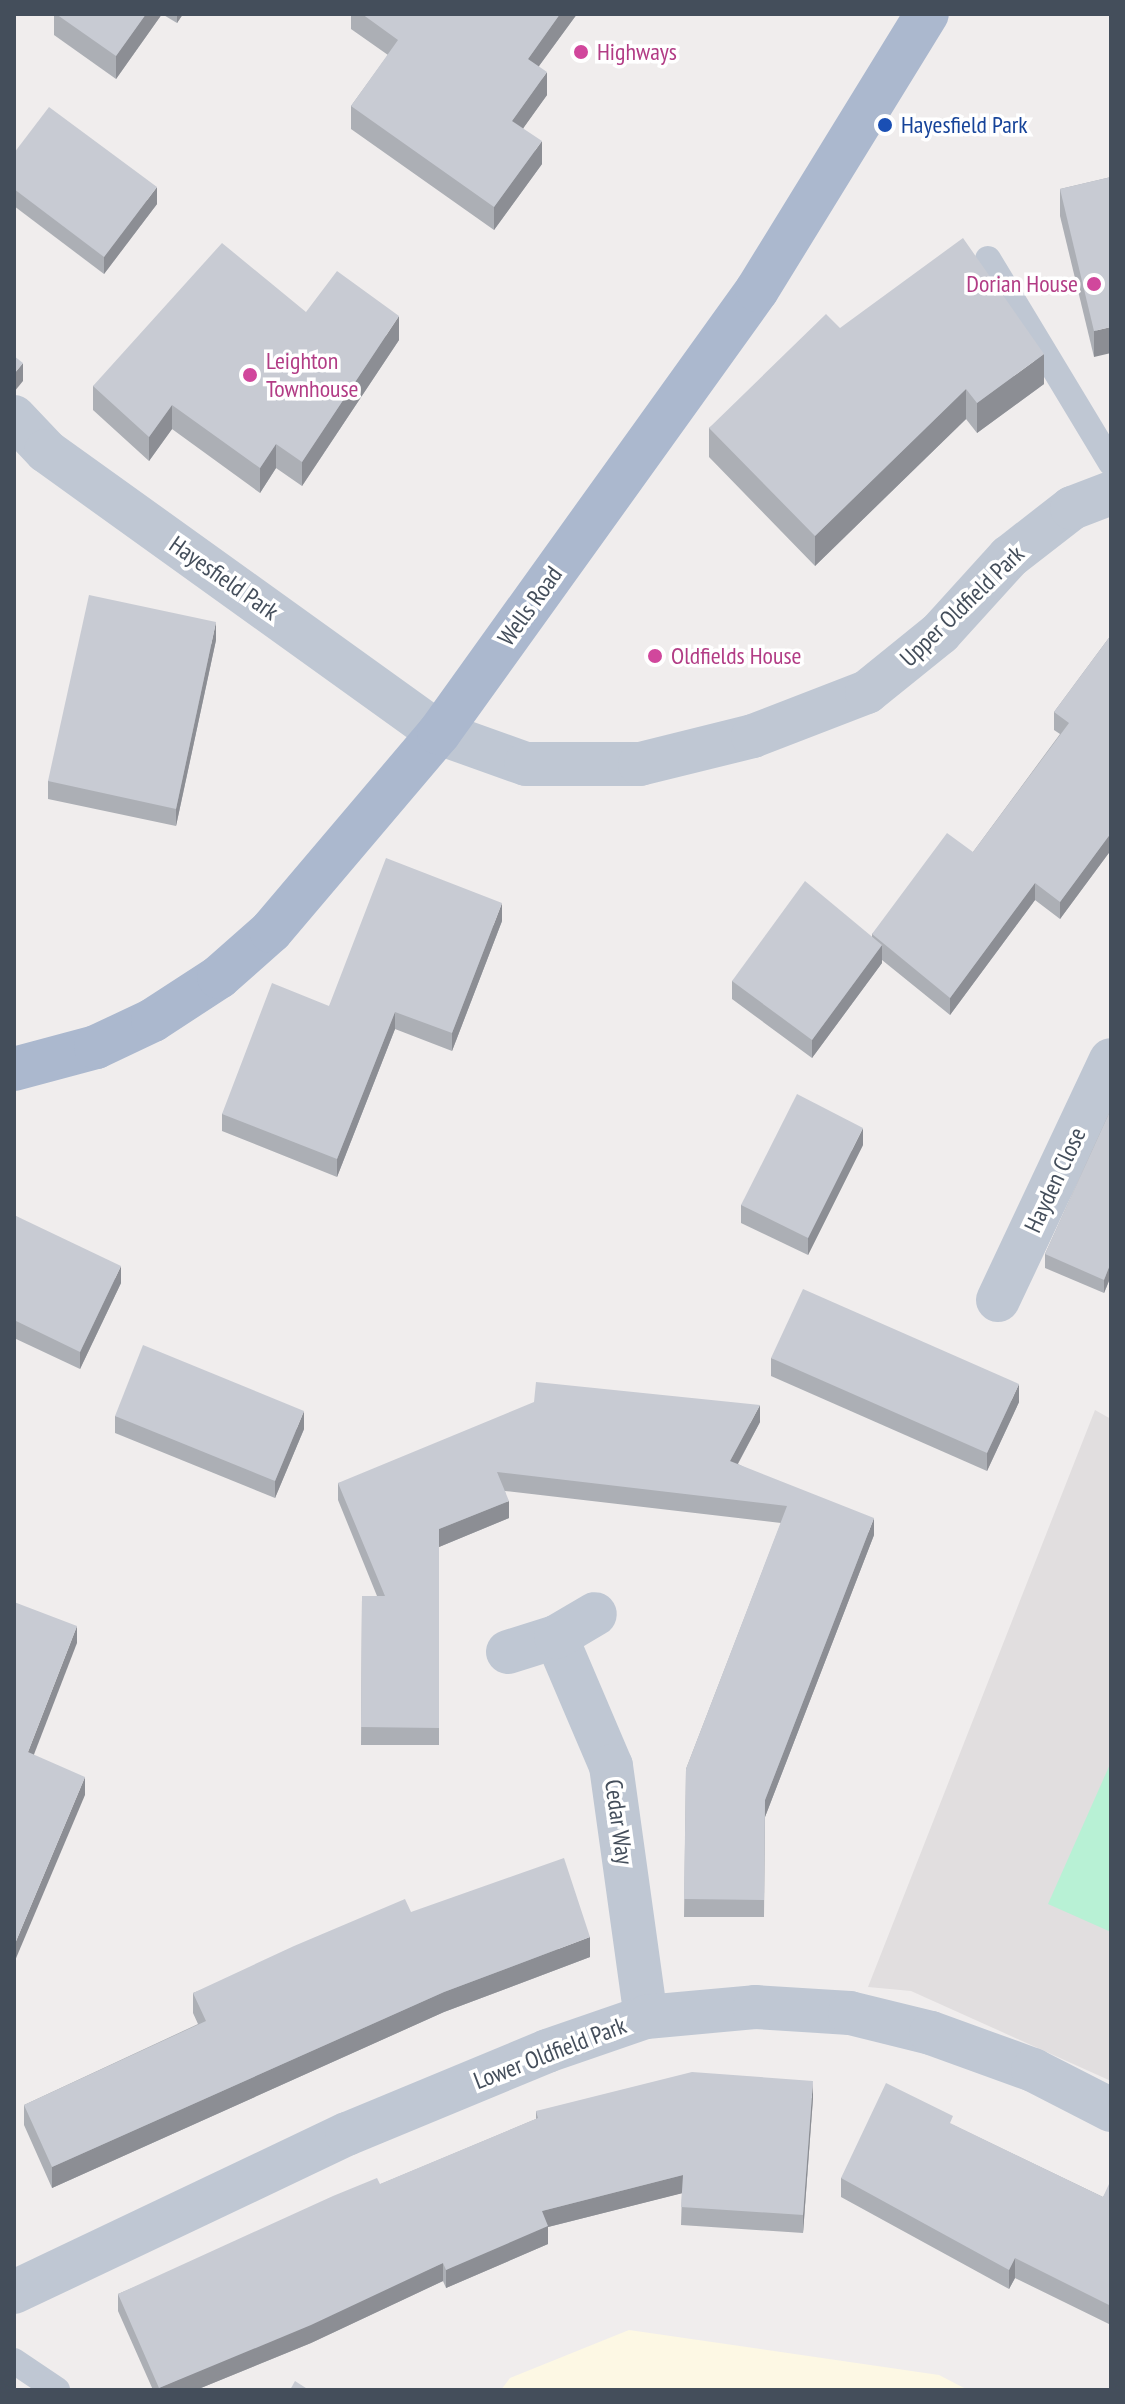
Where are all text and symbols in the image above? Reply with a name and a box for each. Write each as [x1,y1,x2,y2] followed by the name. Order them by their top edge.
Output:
[597,38,677,66] place label: Highways
[572,43,590,61] marker: Highways
[901,111,1028,139] place label: Hayesfield Park
[876,116,894,134] marker: Hayesfield Park
[966,270,1078,298] place label: Dorian House
[1085,275,1103,293] marker: Dorian House
[266,347,358,403] place label: Leighton Townhouse
[241,366,259,384] marker: Leighton Townhouse
[164,530,284,626] street label: Hayesfield Park
[894,540,1030,672] street label: Upper Oldfield Park
[492,561,568,651] street label: Wells Road
[671,642,801,670] place label: Oldfields House
[646,647,664,665] marker: Oldfields House
[1018,1123,1092,1237] street label: Hayden Close
[599,1778,639,1866] street label: Cedar Way
[470,2011,630,2095] street label: Lower Oldfield Park

